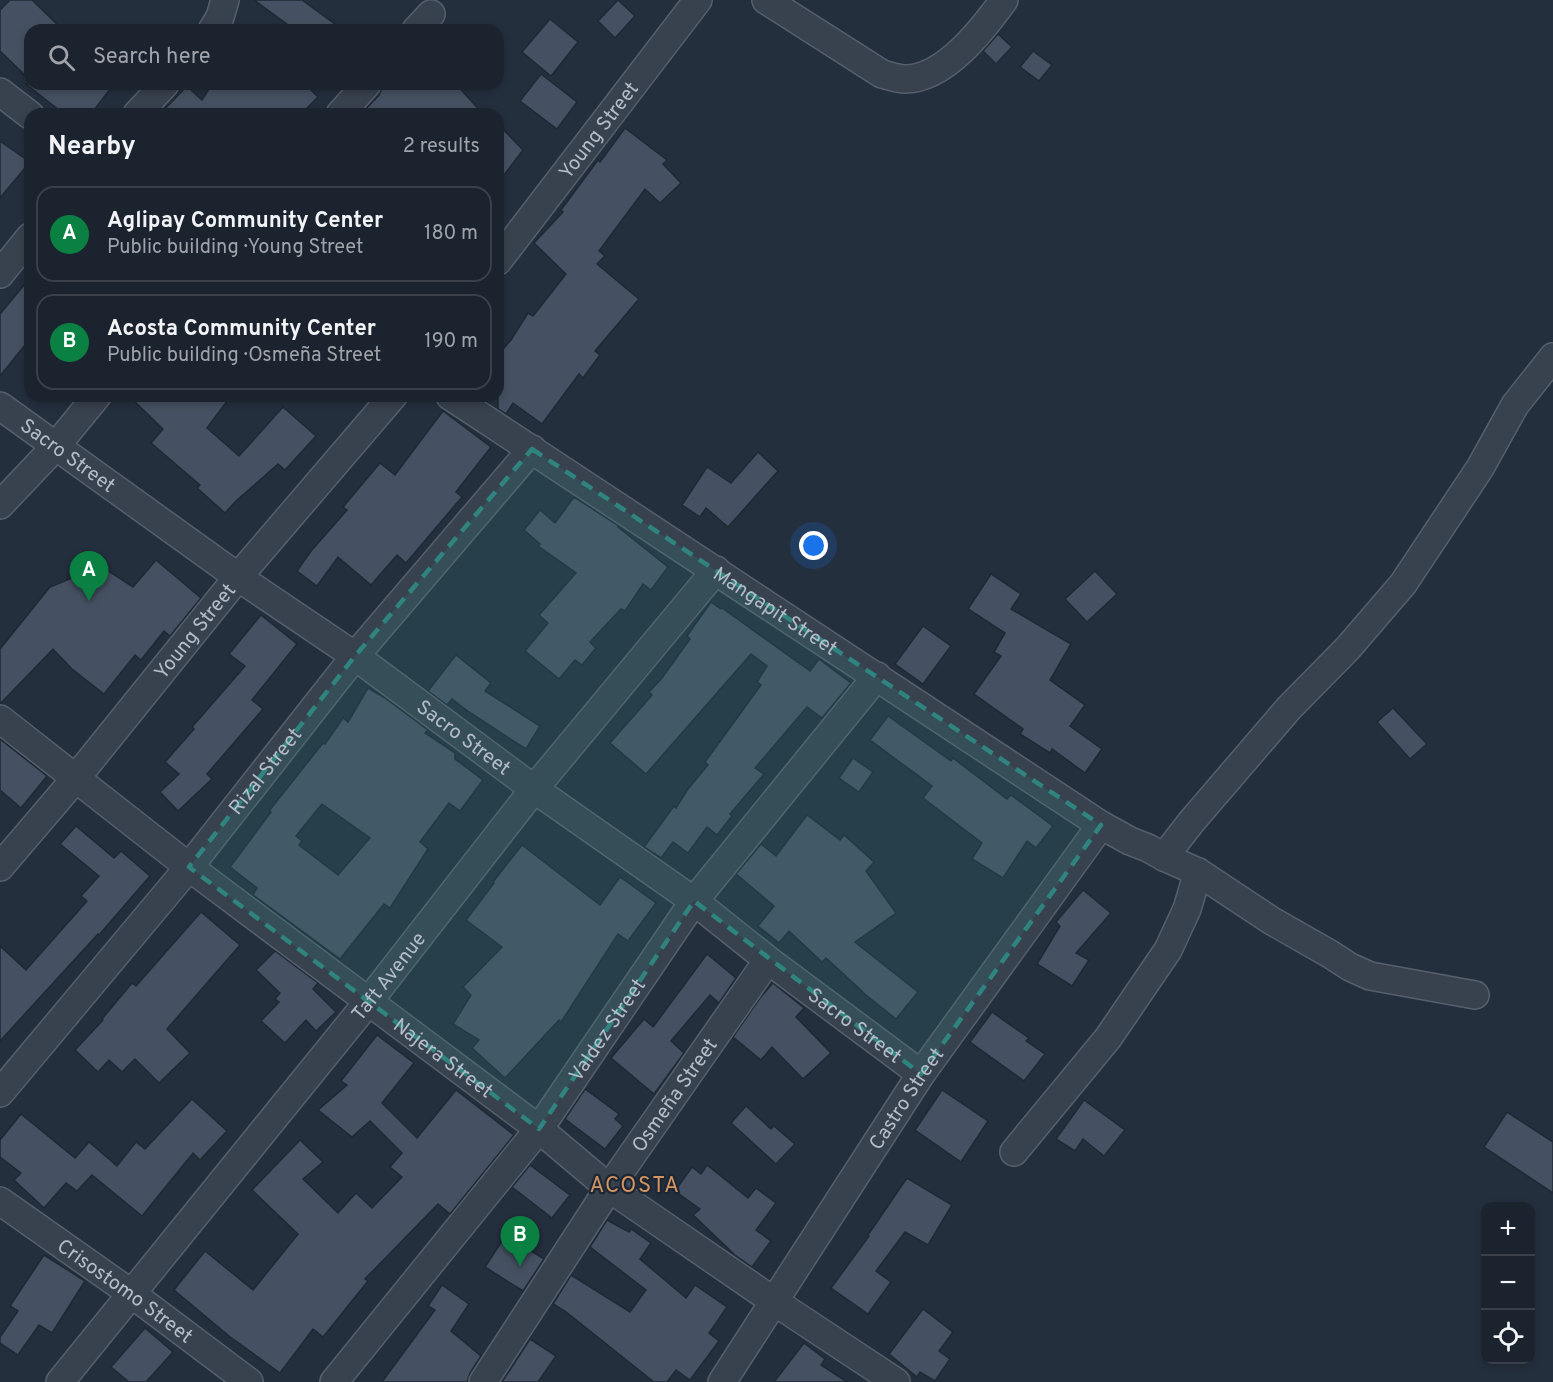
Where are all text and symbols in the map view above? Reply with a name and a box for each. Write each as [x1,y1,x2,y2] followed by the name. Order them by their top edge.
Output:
[24,24,504,90] search box
[45,41,78,74] icon: search
[93,44,211,71] text: Search here
[554,77,646,185] street label: Young Street
[48,131,136,164] text: Nearby
[403,134,480,160] text: 2 results
[107,208,383,235] text: Aglipay Community Center
[62,221,77,247] text: A
[424,221,478,247] text: 180 m
[107,235,363,261] text: Public building · Young Street
[107,316,376,343] text: Acosta Community Center
[63,329,76,355] text: B
[424,329,478,355] text: 190 m
[107,343,381,369] text: Public building · Osmeña Street
[14,414,120,500] street label: Sacro Street
[799,531,828,560] your location
[70,552,109,601] pin: A
[707,562,842,663] street label: Mangapit Street
[150,579,243,685] street label: Young Street
[410,695,515,782] street label: Sacro Street
[224,723,309,821] street label: Rizal Street
[347,927,433,1027] street label: Taft Avenue
[564,974,653,1087] street label: Valdez Street
[802,983,906,1070] street label: Sacro Street
[387,1013,498,1105] street label: Najera Street
[627,1034,724,1158] street label: Osmeña Street
[864,1043,951,1156] street label: Castro Street
[590,1173,680,1200] district label: ACOSTA
[1481,1202,1535,1364] map controls
[1481,1202,1535,1256] button: +
[500,1216,540,1266] pin: B
[51,1234,197,1350] street label: Crisostomo Street
[1481,1256,1535,1310] button: −
[1481,1310,1535,1364] button: locate

